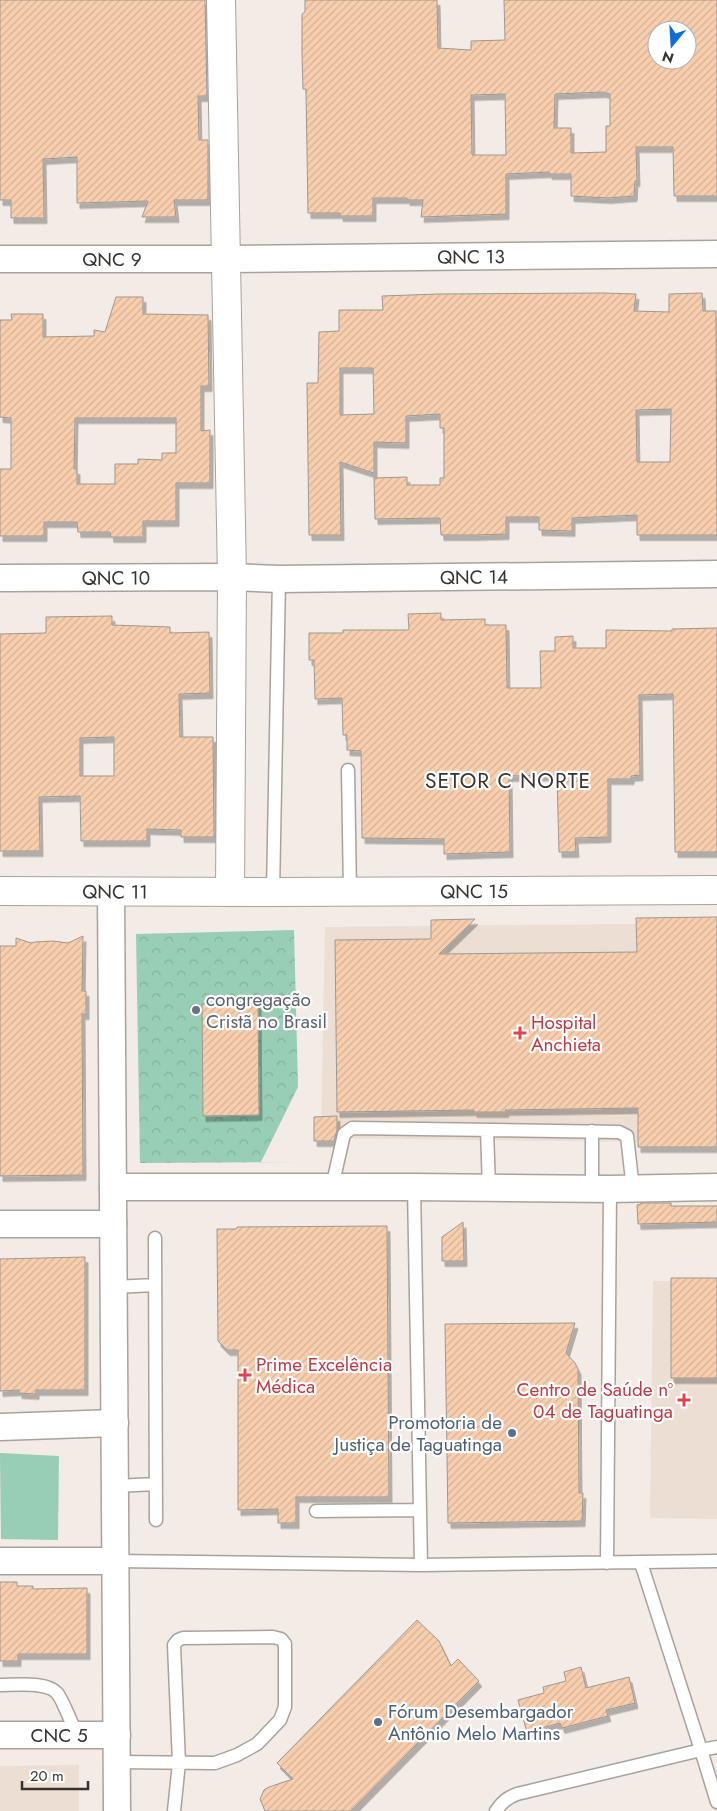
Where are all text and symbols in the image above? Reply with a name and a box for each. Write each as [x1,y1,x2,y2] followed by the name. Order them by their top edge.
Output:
[647,20,697,70] north arrow
[660,46,676,69] text: N
[437,243,505,271] street label: QNC 13
[82,246,142,273] street label: QNC 9
[440,563,508,591] street label: QNC 14
[82,564,150,592] street label: QNC 10
[425,766,591,796] district label: SETOR C NORTE
[82,878,148,906] street label: QNC 11
[440,878,508,905] street label: QNC 15
[206,986,327,1035] place label: congregação Cristã no Brasil
[190,1004,202,1016] marker: congregação Cristã no Brasil
[531,1009,601,1058] place label: Hospital Anchieta
[513,1026,527,1040] marker: Hospital Anchieta
[256,1351,392,1400] place label: Prime Excelência Médica
[238,1368,252,1382] marker: Prime Excelência Médica
[517,1376,673,1425] place label: Centro de Saúde nº 04 de Taguatinga
[677,1393,691,1407] marker: Centro de Saúde nº 04 de Taguatinga
[332,1409,502,1458] place label: Promotoria de Justiça de Taguatinga
[506,1427,518,1439] marker: Promotoria de Justiça de Taguatinga
[388,1698,574,1747] place label: Fórum Desembargador Antônio Melo Martins
[372,1716,384,1728] marker: Fórum Desembargador Antônio Melo Martins
[30,1722,88,1749] street label: CNC 5
[22,1758,89,1790] scale bar
[30,1765,64,1787] text: 20 m

